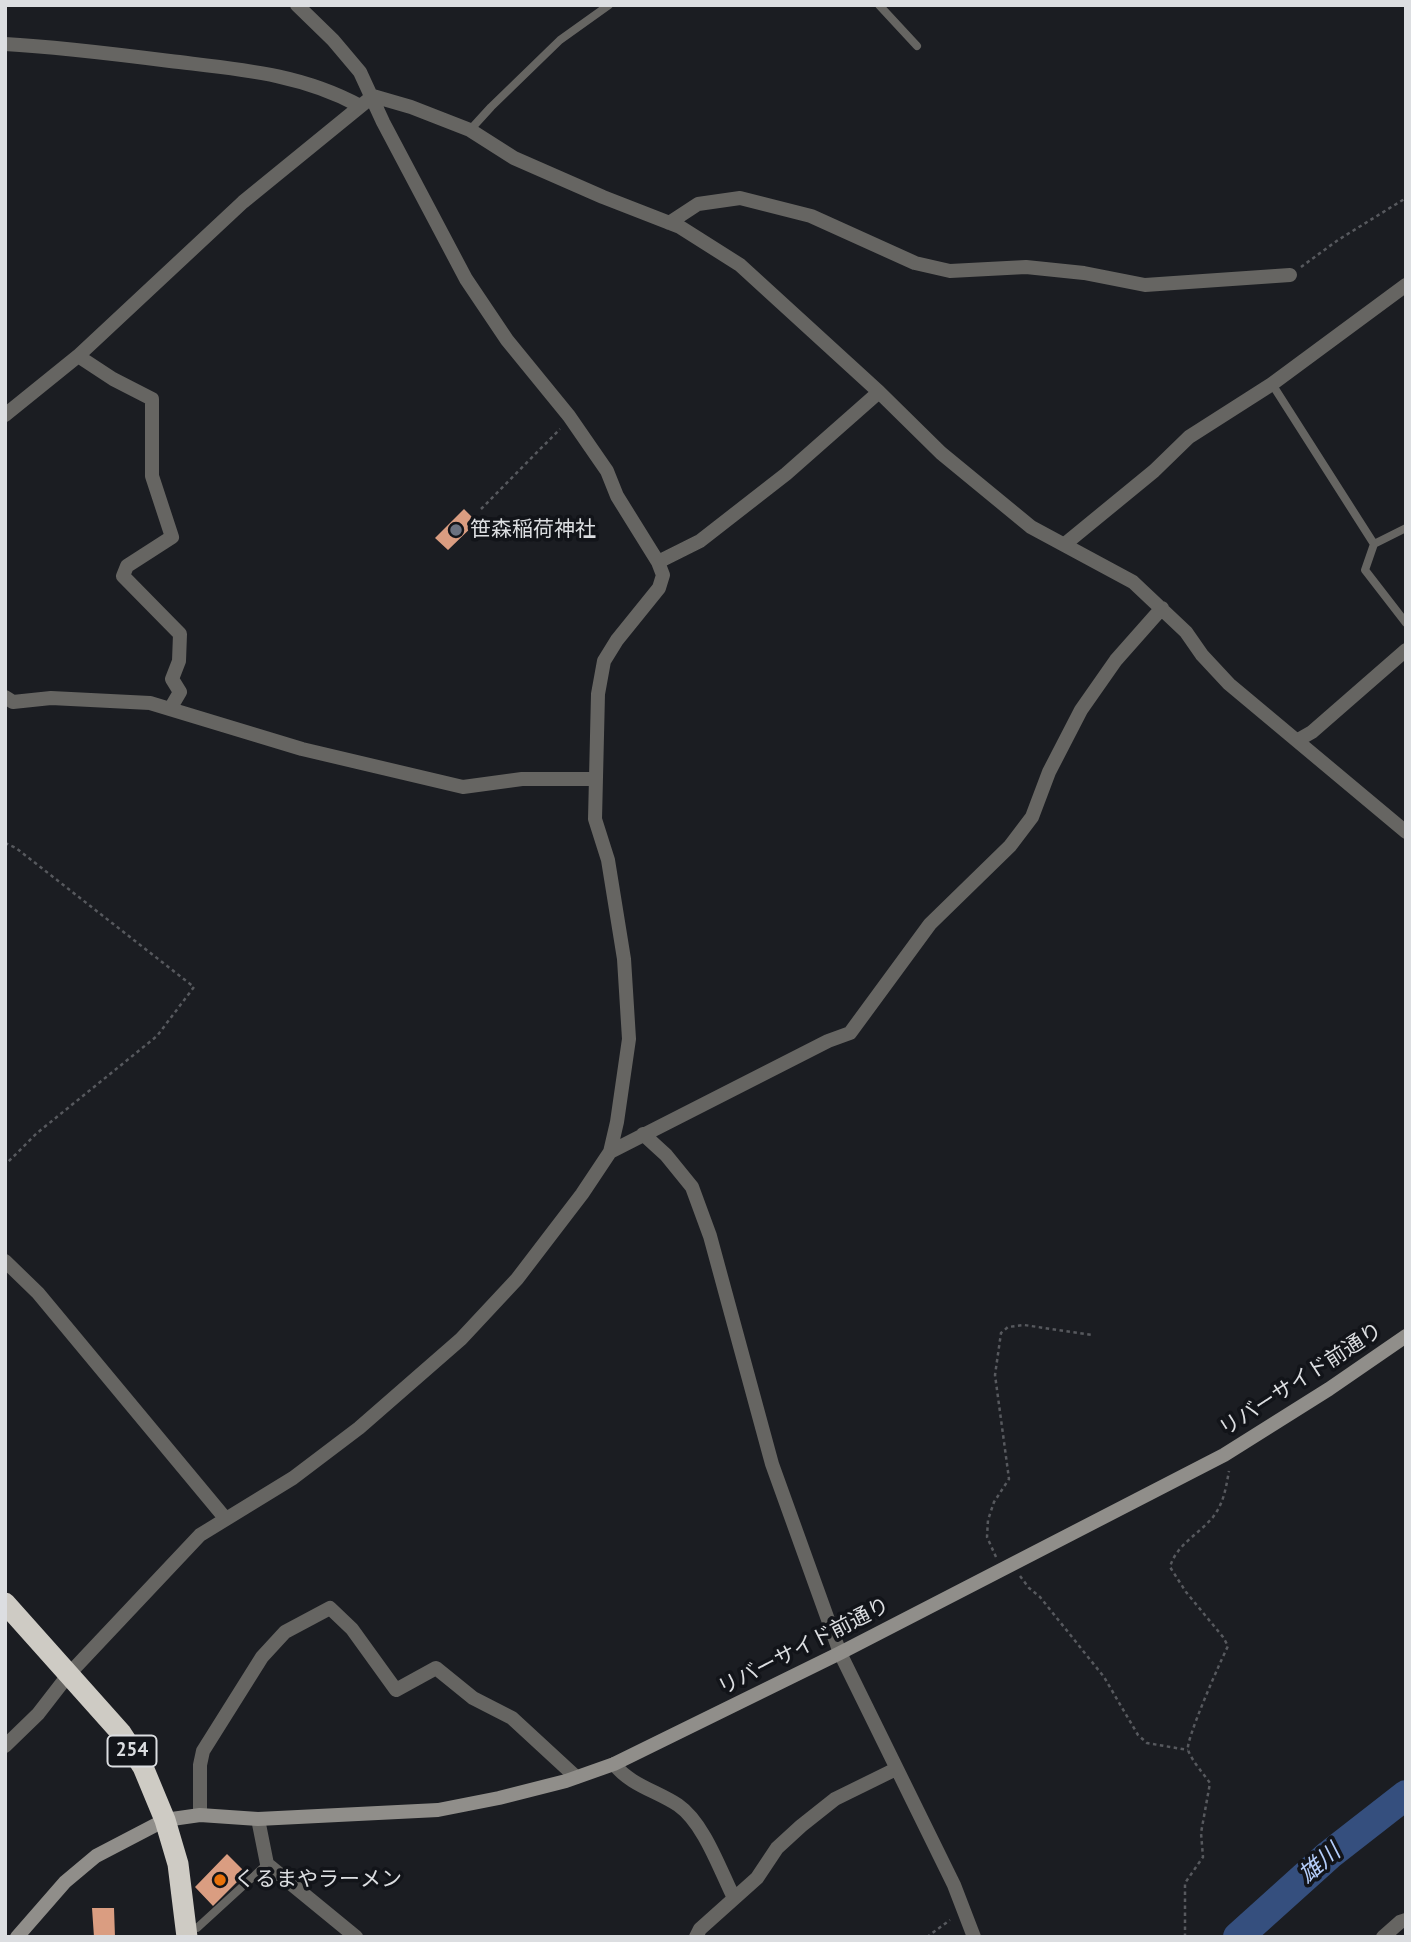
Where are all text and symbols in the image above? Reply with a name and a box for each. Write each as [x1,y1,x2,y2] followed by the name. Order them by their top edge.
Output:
[470,517,596,543] place label: 笹森稲荷神社
[448,522,464,538] marker: 笹森稲荷神社
[1215,1318,1387,1442] street label: リバーサイド前通り
[714,1593,894,1701] street label: リバーサイド前通り
[108,1736,156,1766] road number: 254
[1294,1838,1346,1890] water label: 雄川
[234,1867,402,1893] place label: くるまやラーメン
[212,1872,228,1888] marker: くるまやラーメン

